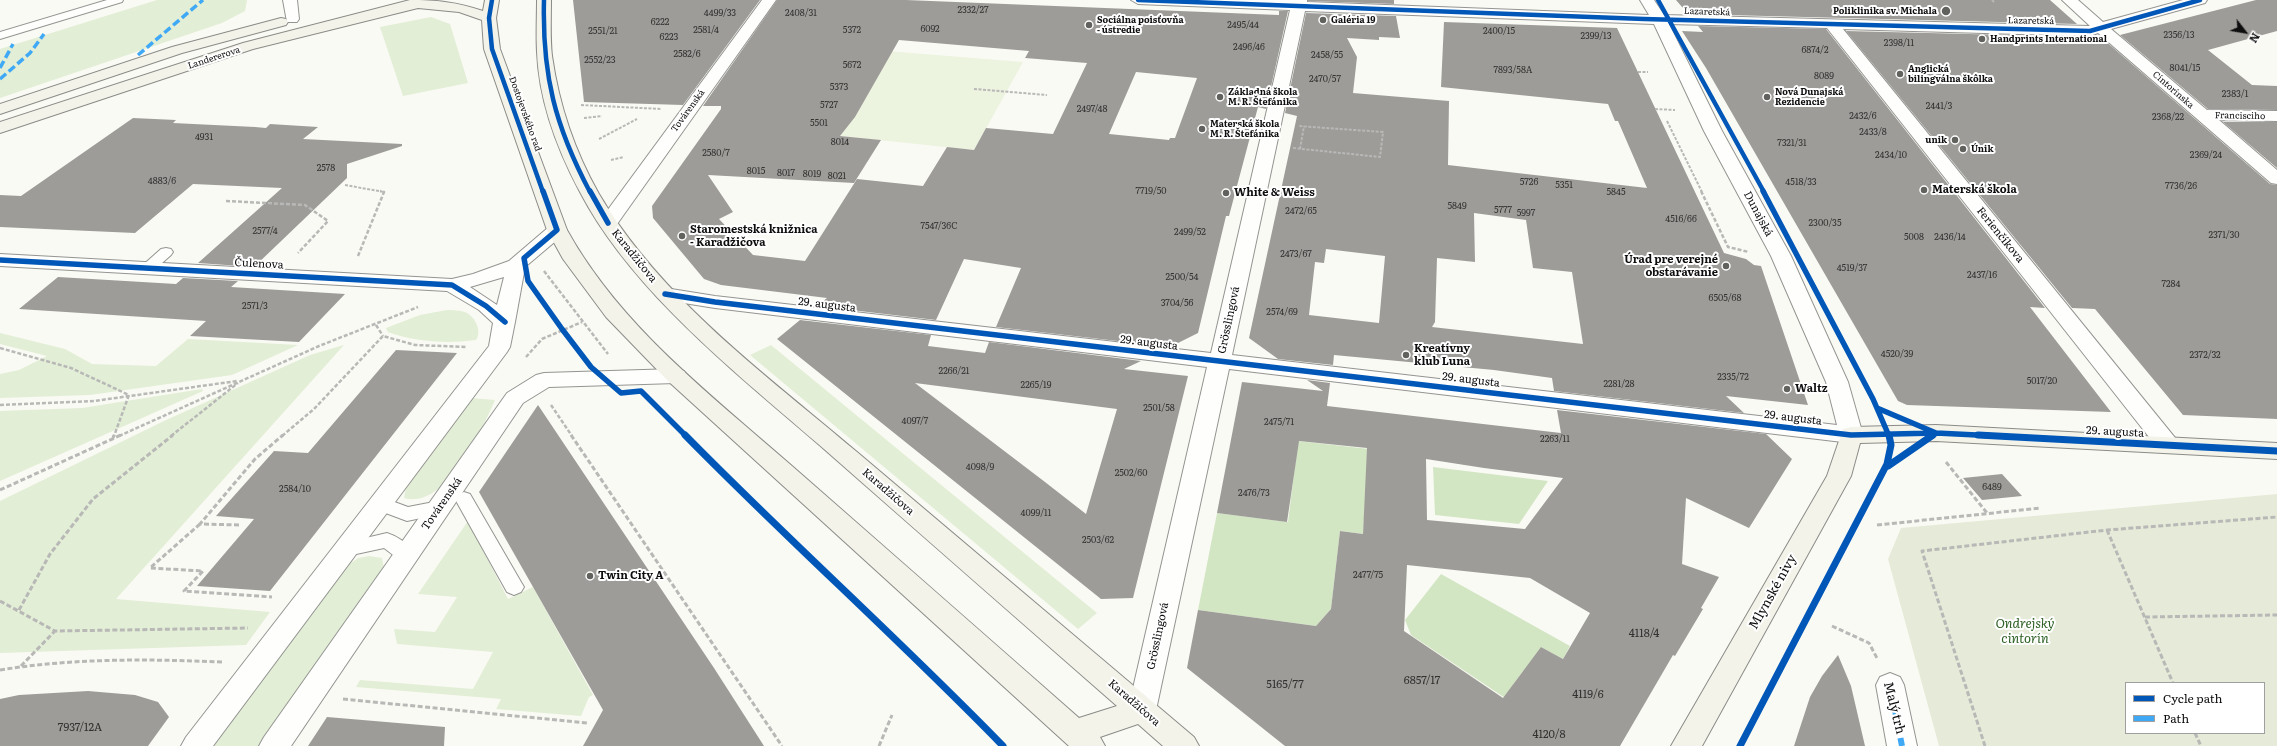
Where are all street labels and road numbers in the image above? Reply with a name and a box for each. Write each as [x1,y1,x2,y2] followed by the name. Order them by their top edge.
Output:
[1684,6,1730,18] street label: Lazaretská
[2008,15,2054,27] street label: Lazaretská
[186,44,242,72] street label: Landererova
[2150,69,2196,111] street label: Cintorínska
[506,75,544,153] street label: Dostojevského rad
[669,88,707,134] street label: Továrenská
[2215,110,2265,122] street label: Francisciho
[1741,189,1775,239] street label: Dunajská
[1974,204,2026,266] street label: Ferienčíkova
[608,227,660,285] street label: Karadžičova
[234,256,284,272] street label: Čulenova
[1215,285,1243,355] street label: Grösslingová
[797,295,857,315] street label: 29. augusta
[1119,333,1179,353] street label: 29. augusta
[1441,370,1501,390] street label: 29. augusta
[1763,408,1823,428] street label: 29. augusta
[2086,424,2144,440] street label: 29. augusta
[859,466,917,518] street label: Karadžičova
[419,475,465,533] street label: Továrenská
[1746,552,1800,632] street label: Mlynské nivy
[1144,601,1172,671] street label: Grösslingová
[1105,677,1163,729] street label: Karadžičova
[1880,680,1908,736] street label: Malý trh

